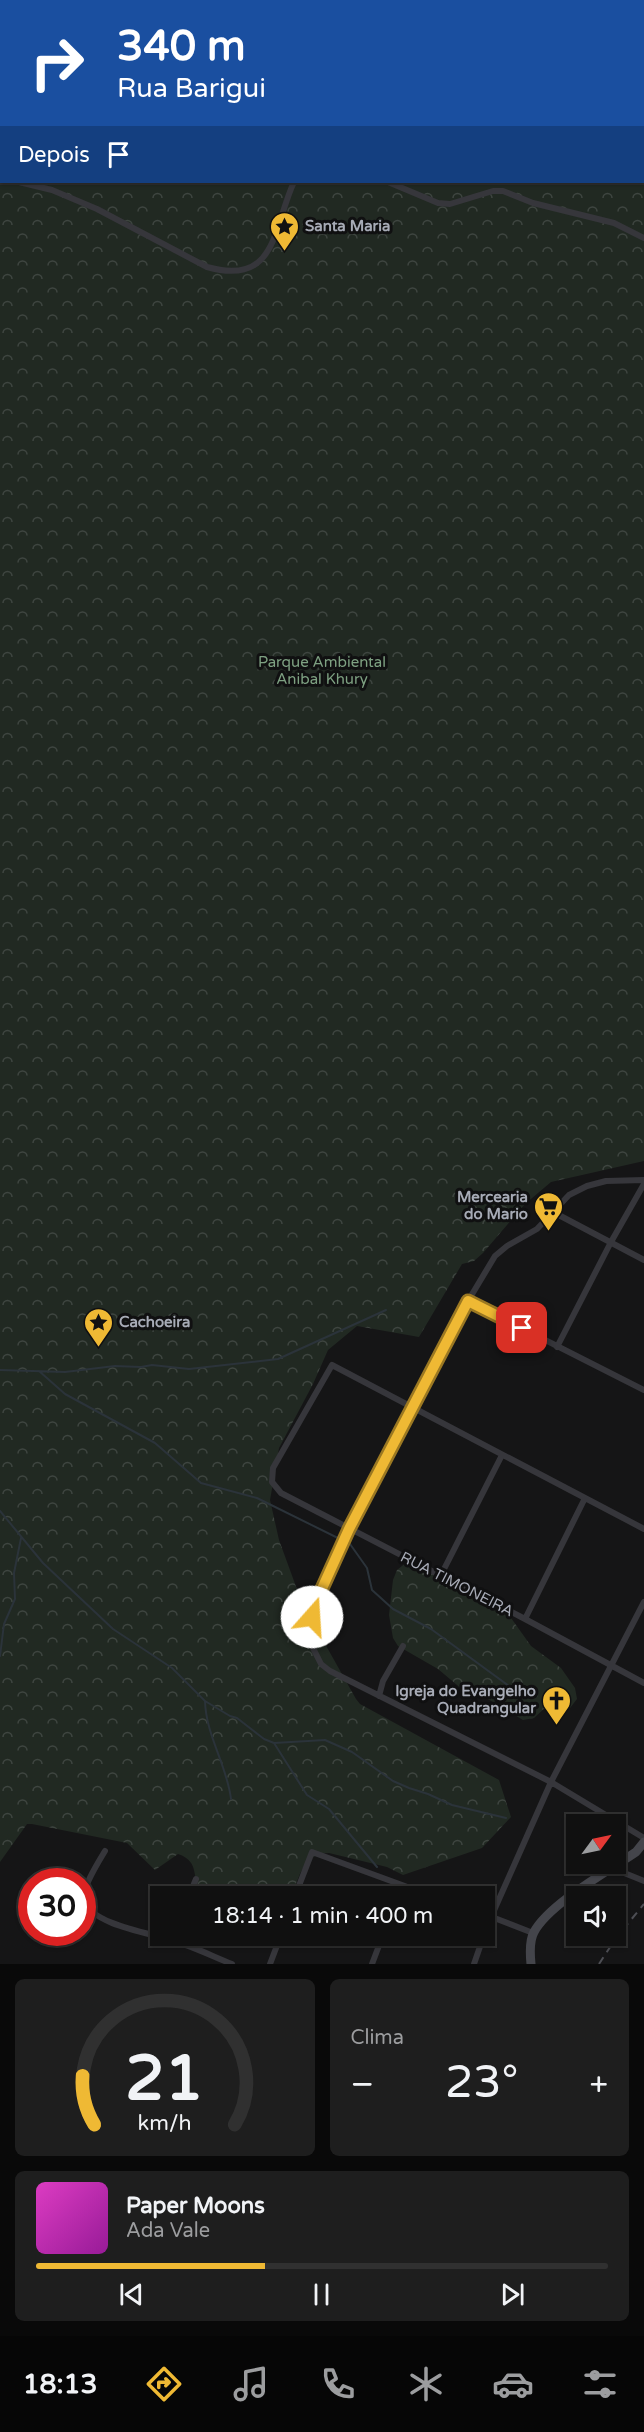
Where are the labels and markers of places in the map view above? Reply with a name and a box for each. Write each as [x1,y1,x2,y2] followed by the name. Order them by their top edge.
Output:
[268,210,300,252] place icon: Santa Maria
[305,217,391,235] place label: Santa Maria
[457,1188,528,1223] place label: Mercearia do Mario
[533,1190,565,1232] supermarket icon: Mercearia do Mario
[496,1302,547,1353] pin
[82,1306,114,1348] place icon: Cachoeira
[119,1313,191,1331] place label: Cachoeira
[395,1682,536,1718] place label: Igreja do Evangelho Quadrangular
[541,1684,573,1726] church icon: Igreja do Evangelho Quadrangular

